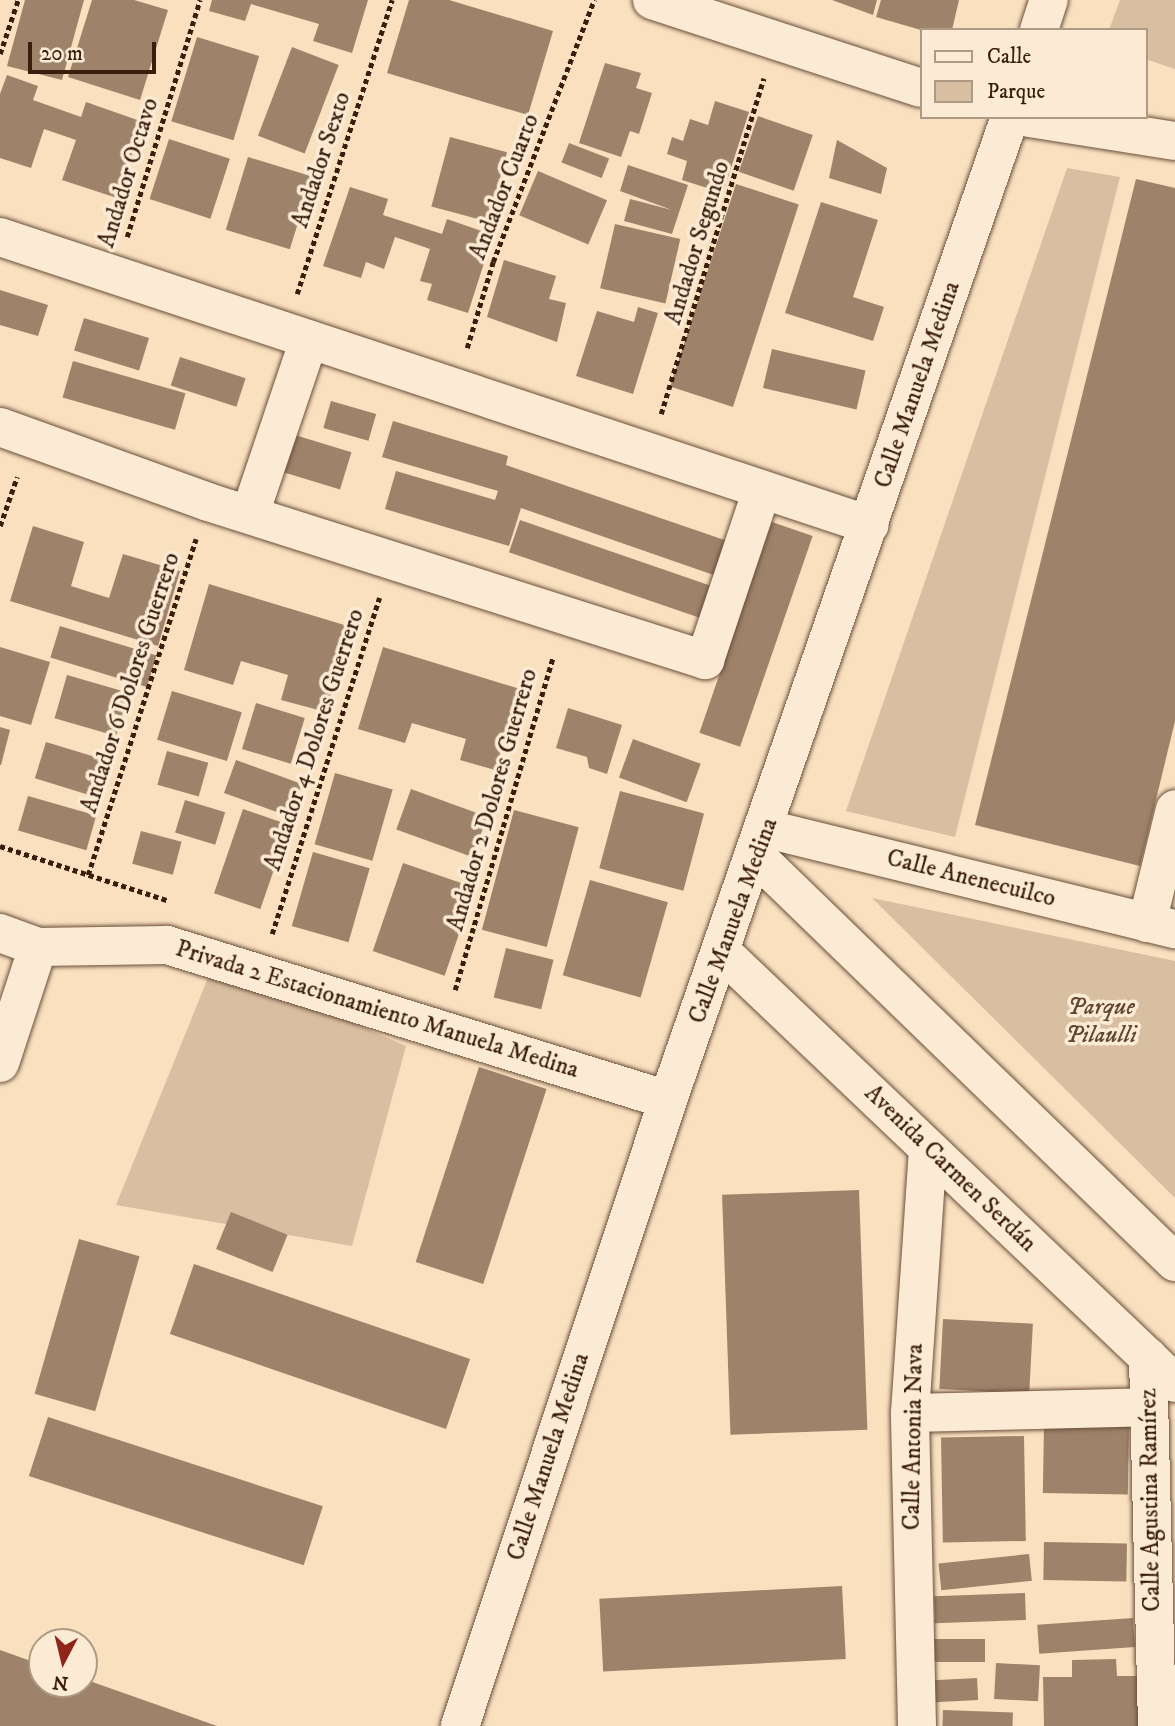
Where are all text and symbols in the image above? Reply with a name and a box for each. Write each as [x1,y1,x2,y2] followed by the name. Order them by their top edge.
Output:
[32,28,159,72] scale bar
[920,28,1147,119] legend
[41,41,83,67] text: 20 m
[987,44,1031,70] text: Calle
[987,79,1045,105] text: Parque
[286,88,358,232] street label: Andador Sexto
[93,95,165,251] street label: Andador Octavo
[464,110,546,264] street label: Andador Cuarto
[659,158,737,328] street label: Andador Segundo
[869,278,967,492] street label: Calle Manuela Medina
[75,549,187,817] street label: Andador 6 Dolores Guerrero
[259,606,371,874] street label: Andador 4 Dolores Guerrero
[442,666,544,934] street label: Andador 2 Dolores Guerrero
[683,814,785,1028] street label: Calle Manuela Medina
[884,844,1058,914] street label: Calle Anenecuilco
[172,935,582,1085] street label: Privada 2 Estacionamiento Manuela Medina
[1065,994,1137,1050] park label: Parque Pilaulli
[858,1079,1042,1259] street label: Avenida Carmen Serdán
[898,1343,930,1531] street label: Calle Antonia Nava
[502,1350,596,1564] street label: Calle Manuela Medina
[1135,1388,1167,1612] street label: Calle Agustina Ramírez
[28,1628,98,1698] north arrow
[51,1670,70,1695] text: N

